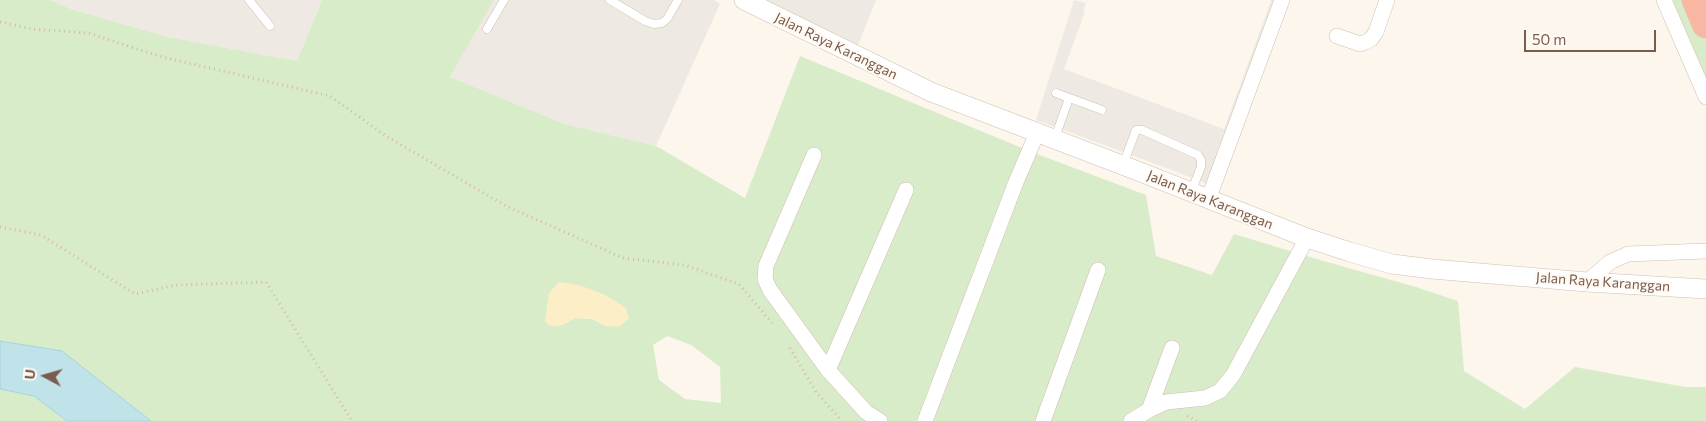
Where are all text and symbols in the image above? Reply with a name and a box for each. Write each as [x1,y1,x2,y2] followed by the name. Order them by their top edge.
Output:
[772,9,900,83] street label: Jalan Raya Karanggan
[1526,20,1658,52] scale bar
[1532,30,1566,48] text: 50 m
[1144,167,1276,233] street label: Jalan Raya Karanggan
[1535,269,1671,295] street label: Jalan Raya Karanggan
[20,351,70,401] north arrow
[21,368,39,380] text: U

